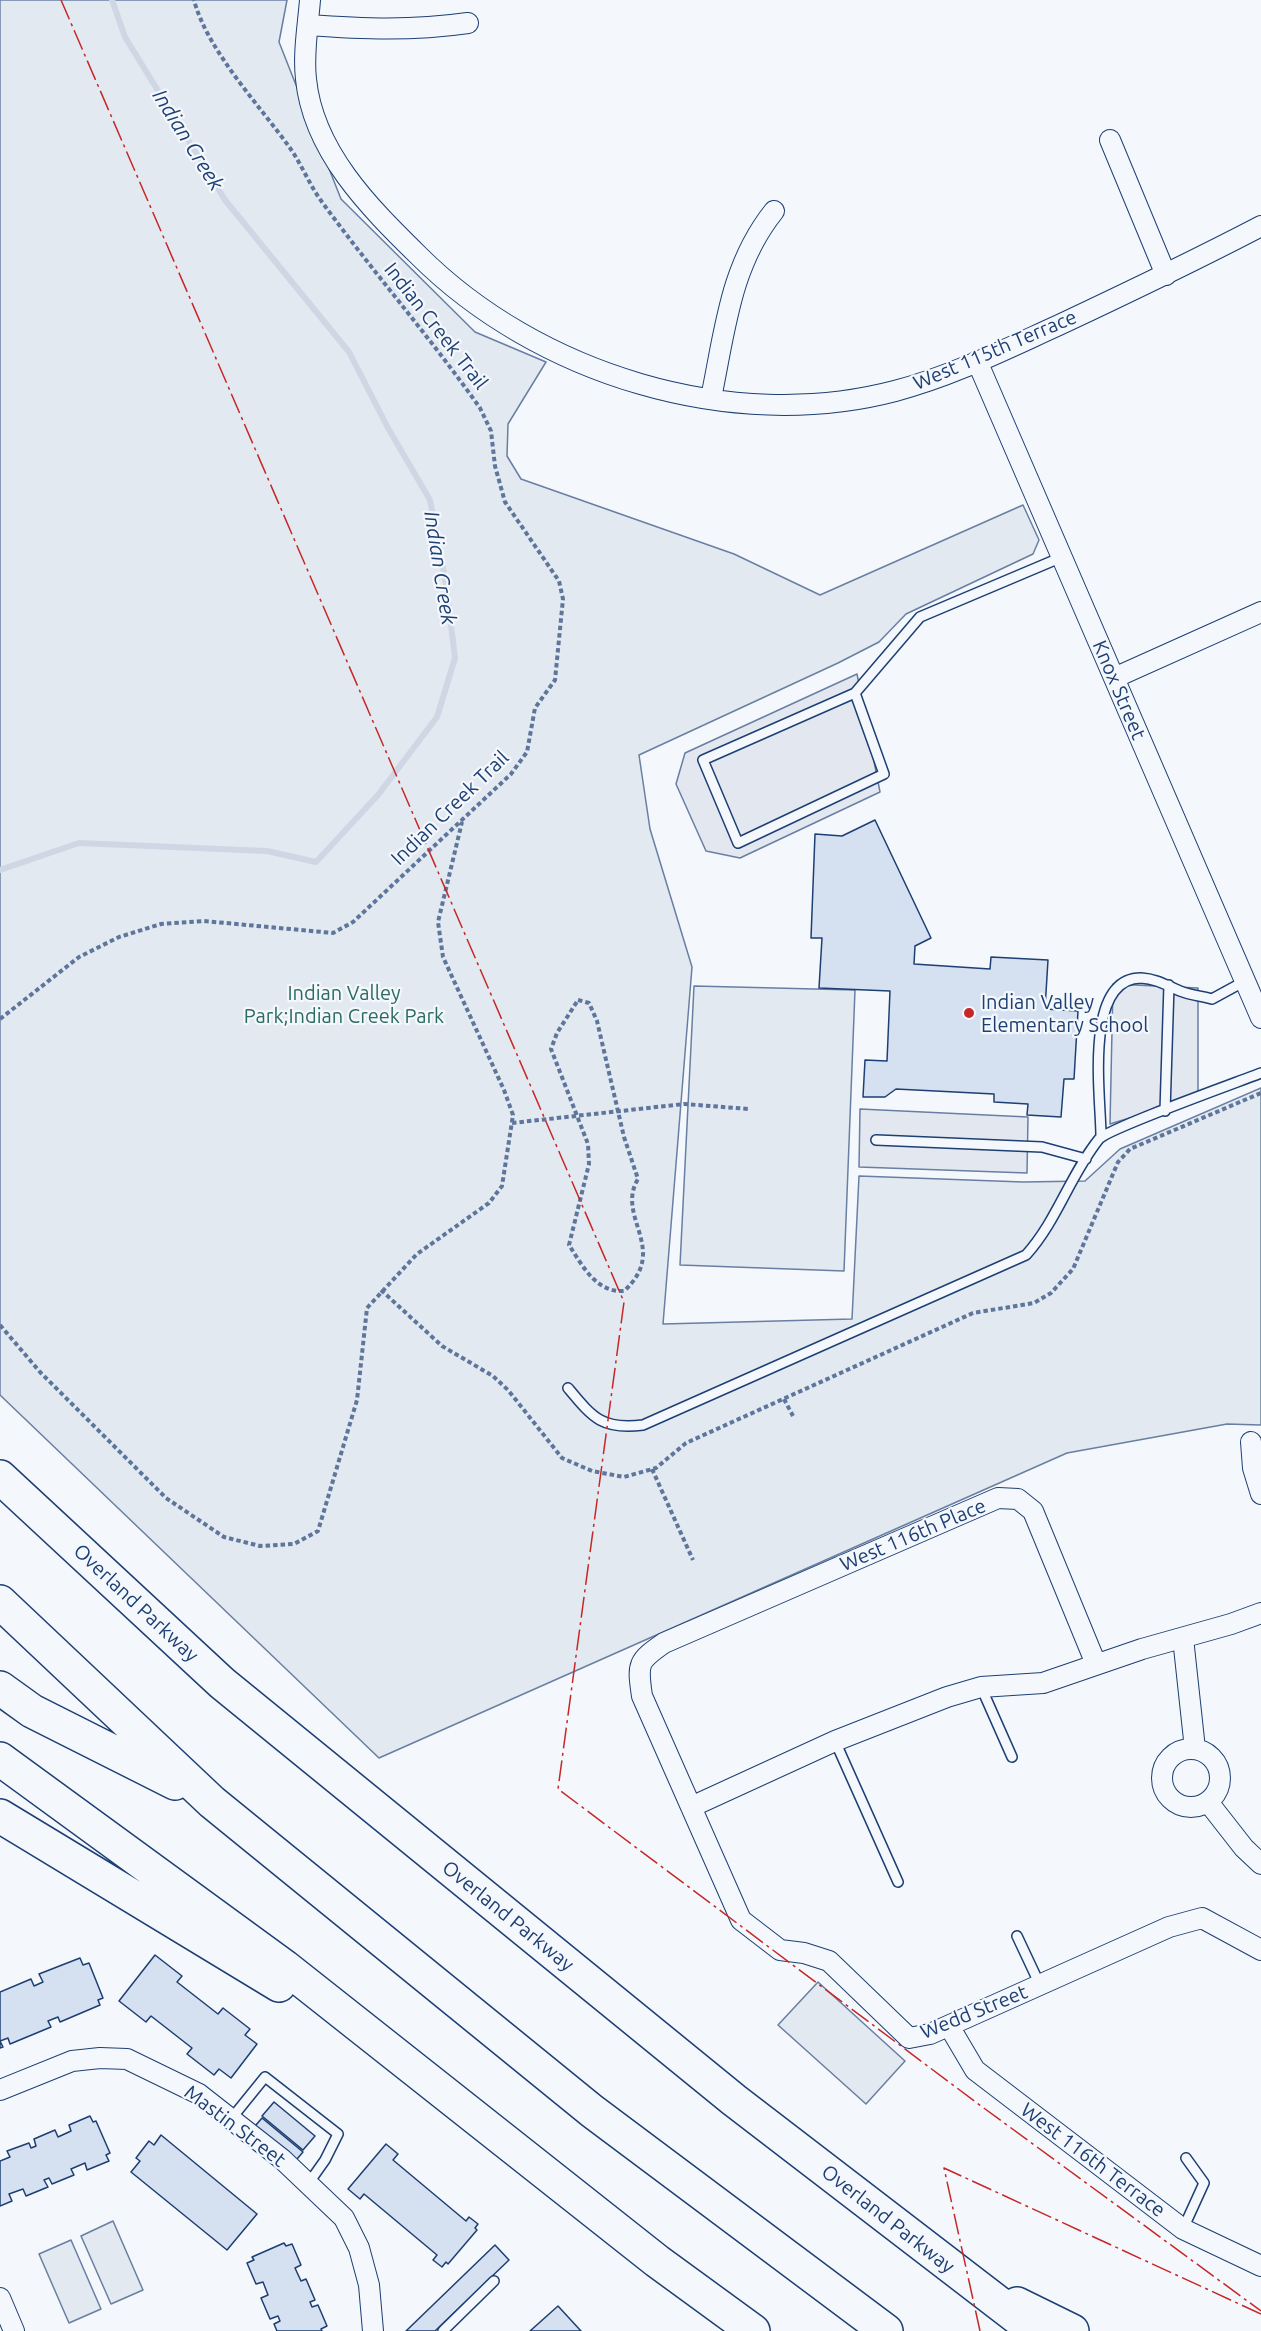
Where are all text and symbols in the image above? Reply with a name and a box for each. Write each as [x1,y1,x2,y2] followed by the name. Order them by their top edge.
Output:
[147,85,229,195] water label: Indian Creek
[379,258,493,394] street label: Indian Creek Trail
[910,305,1080,395] street label: West 115th Terrace
[419,509,461,627] water label: Indian Creek
[1087,637,1151,743] street label: Knox Street
[386,746,514,870] street label: Indian Creek Trail
[244,981,444,1028] park label: Indian Valley Park;Indian Creek Park
[981,990,1148,1037] place label: Indian Valley Elementary School
[962,1006,976,1020] marker: Indian Valley Elementary School
[837,1494,989,1576] street label: West 116th Place
[68,1539,204,1667] street label: Overland Parkway
[437,1856,579,1976] street label: Overland Parkway
[917,1980,1031,2044] street label: Wedd Street
[180,2080,290,2172] street label: Mastin Street
[1016,2098,1170,2222] street label: West 116th Terrace
[817,2160,959,2278] street label: Overland Parkway

